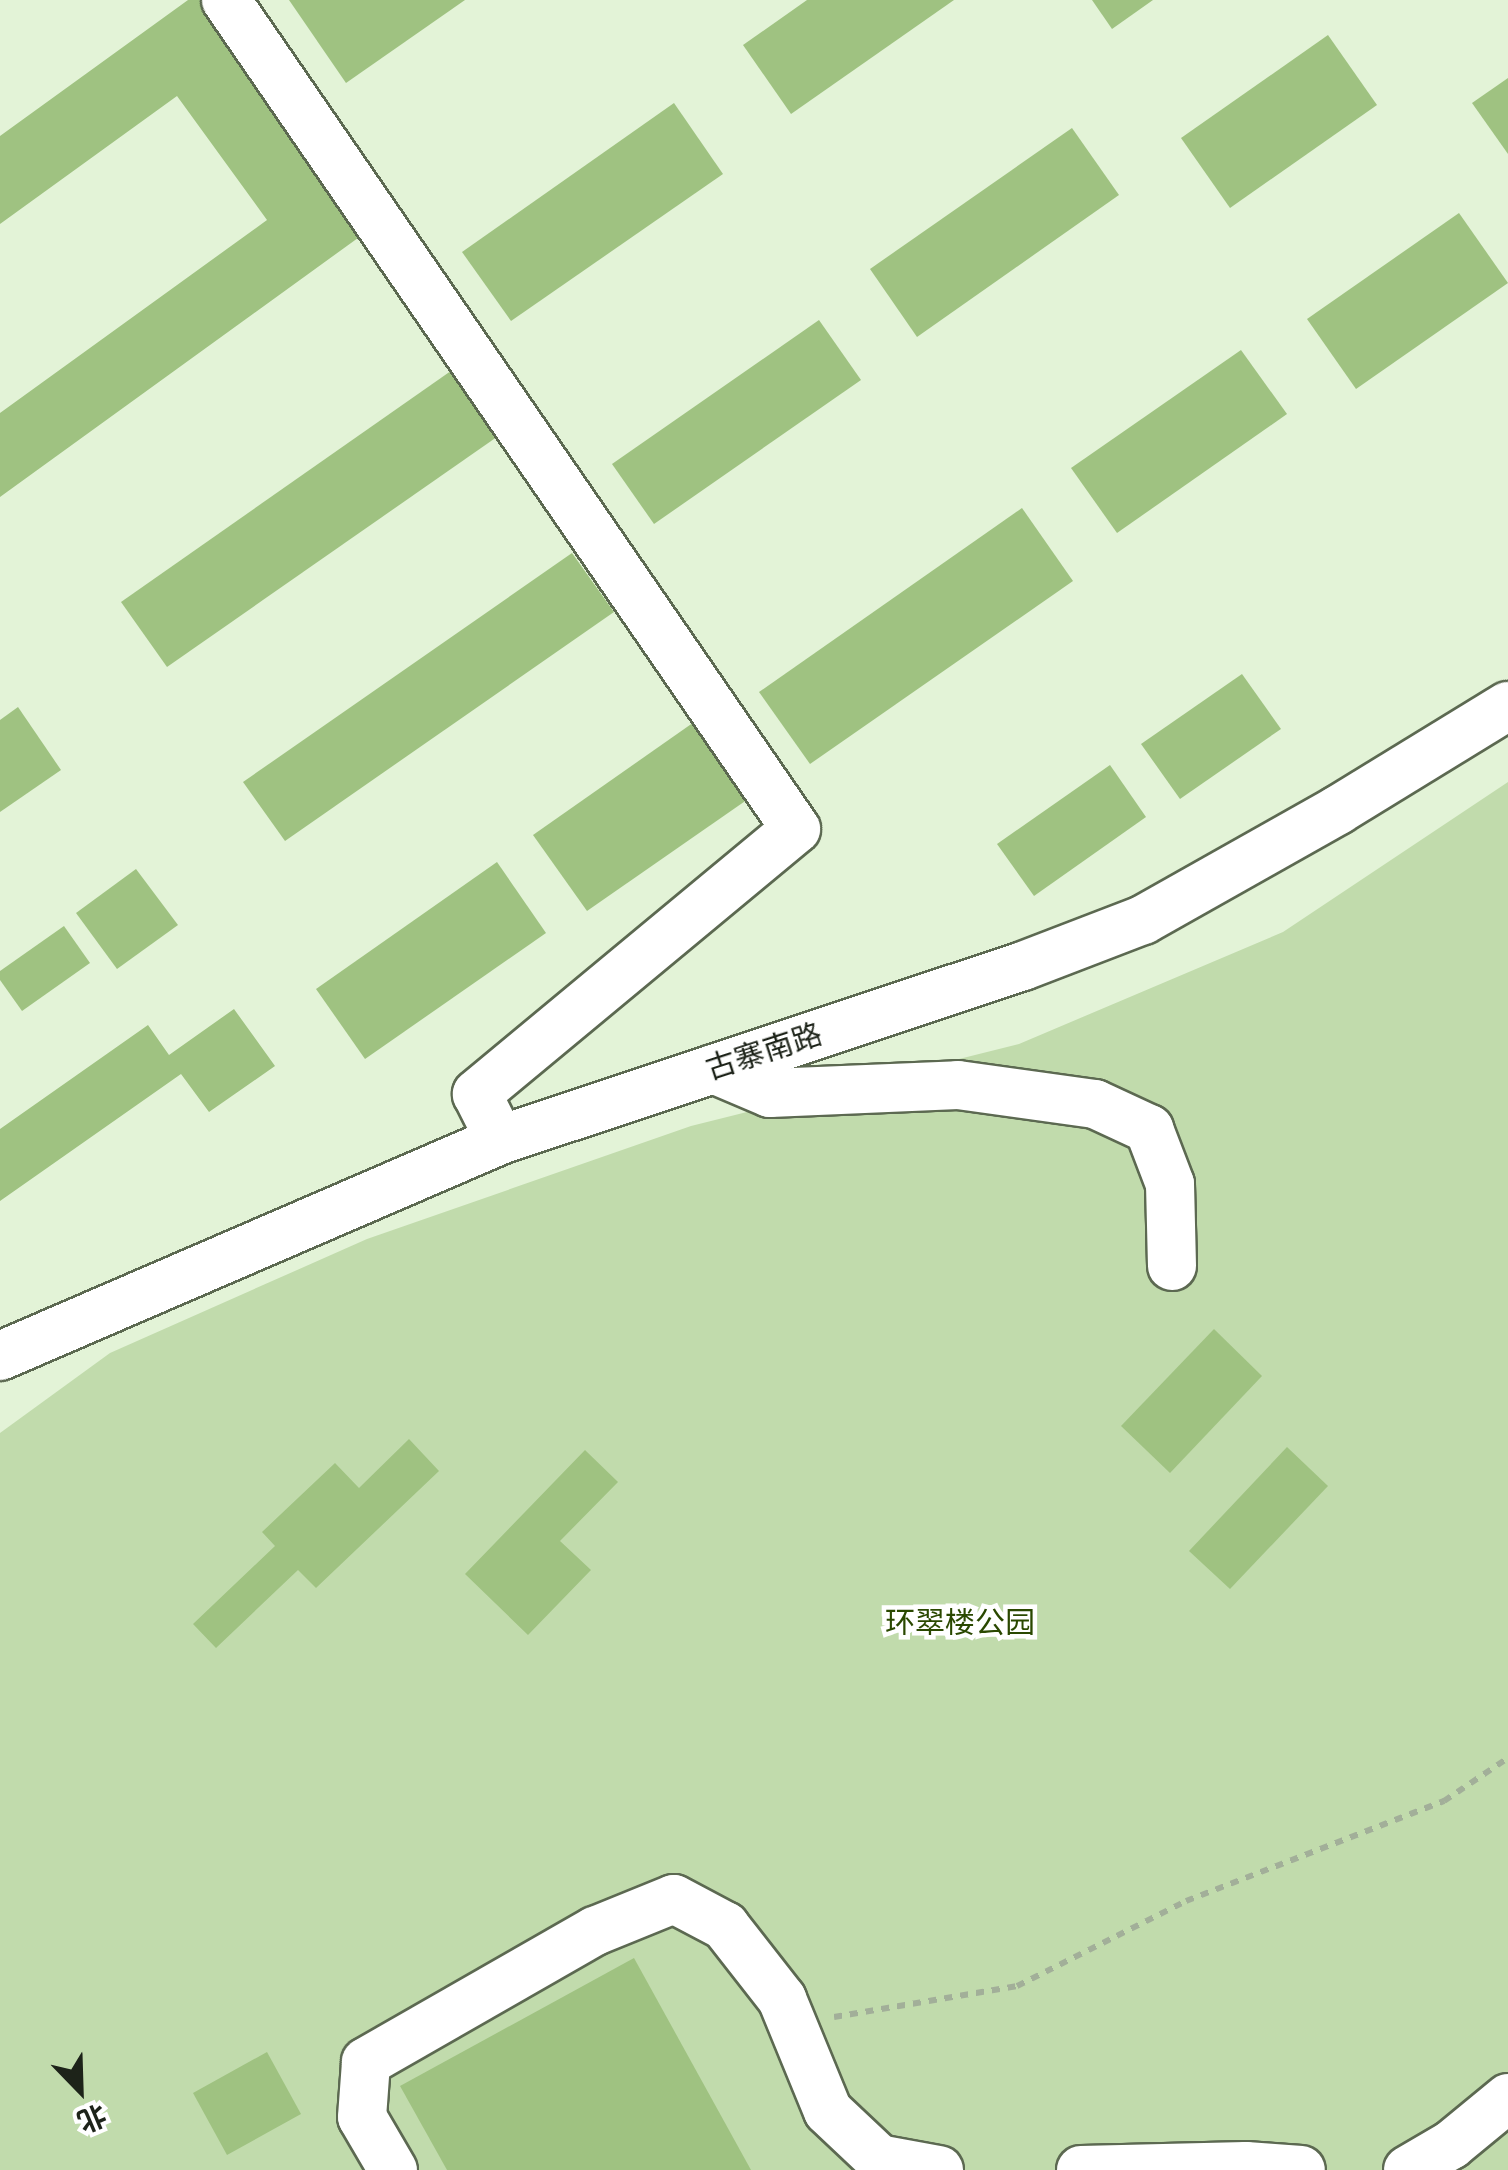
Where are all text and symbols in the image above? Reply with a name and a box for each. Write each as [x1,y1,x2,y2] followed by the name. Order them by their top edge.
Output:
[701,1016,827,1088] street label: 古寨南路
[885,1605,1035,1641] park label: 环翠楼公园
[30,2040,130,2140] north arrow
[73,2097,111,2139] text: 北

